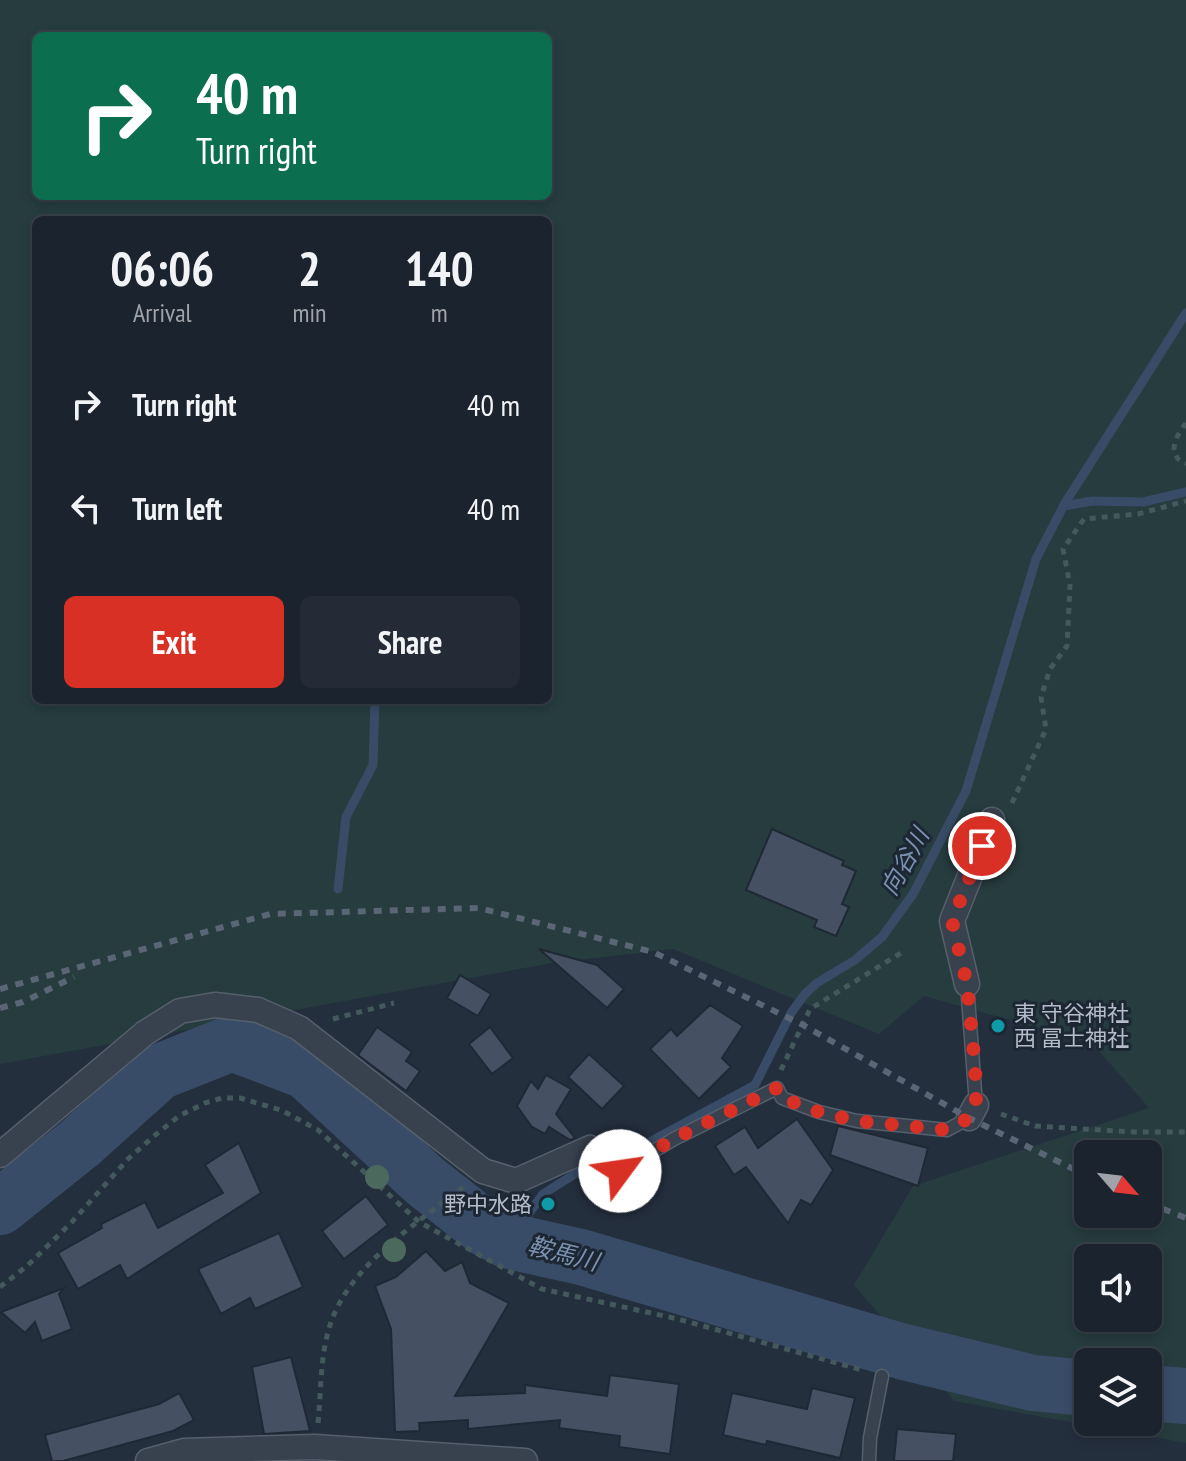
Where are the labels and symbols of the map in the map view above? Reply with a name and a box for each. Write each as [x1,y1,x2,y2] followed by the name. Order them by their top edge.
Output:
[948,812,1016,880] pin
[874,820,937,901] water label: 向谷川
[1014,999,1129,1052] place label: 東 守谷神社 西 冨士神社
[989,1017,1007,1035] marker: 東 守谷神社 西 冨士神社
[578,1129,662,1213] position arrow
[1074,1140,1162,1228] north arrow
[444,1190,532,1218] place label: 野中水路
[539,1195,557,1213] marker: 野中水路
[524,1230,605,1278] water label: 鞍馬川

